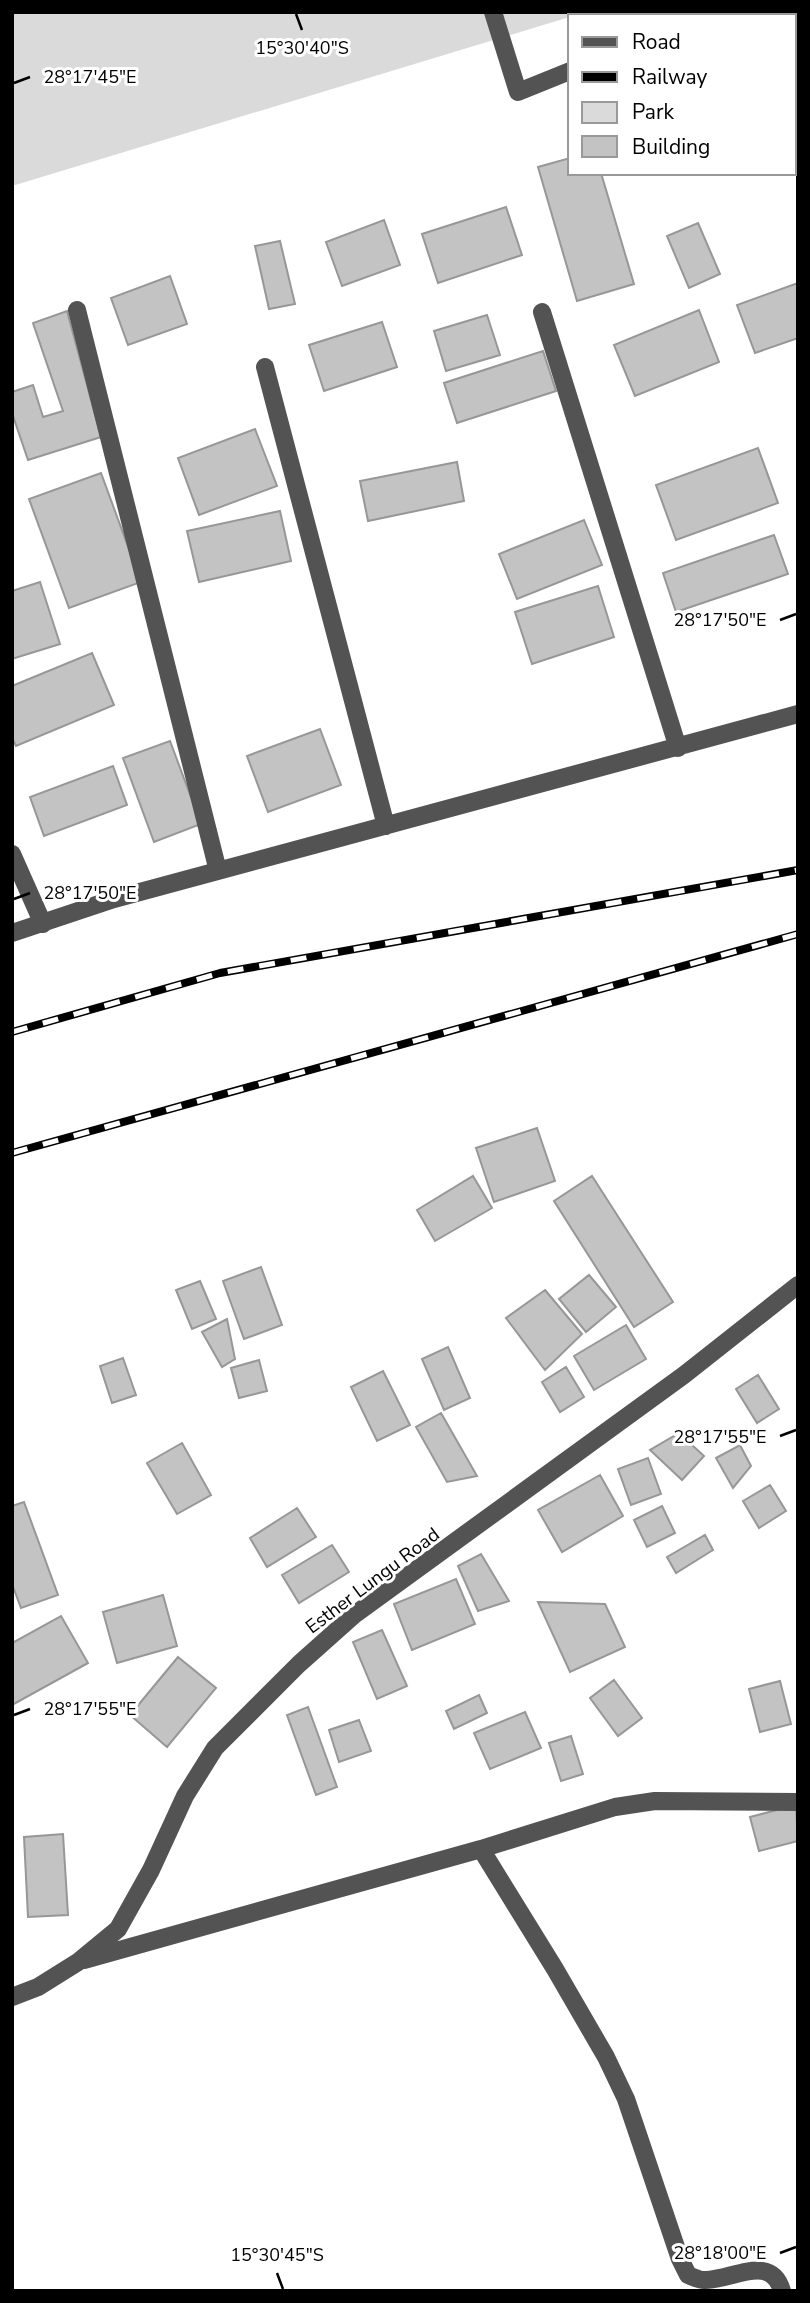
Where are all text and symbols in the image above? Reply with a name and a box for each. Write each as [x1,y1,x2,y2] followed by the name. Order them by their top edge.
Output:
[568,14,796,175] legend
[632,28,681,56] text: Road
[255,36,349,60] text: 15°30'40"S
[632,63,707,91] text: Railway
[44,65,137,89] text: 28°17'45"E
[632,98,674,126] text: Park
[632,133,710,161] text: Building
[674,608,767,632] text: 28°17'50"E
[44,881,137,905] text: 28°17'50"E
[674,1425,767,1449] text: 28°17'55"E
[300,1522,445,1640] street label: Esther Lungu Road
[44,1697,137,1721] text: 28°17'55"E
[674,2241,767,2265] text: 28°18'00"E
[230,2243,324,2267] text: 15°30'45"S

